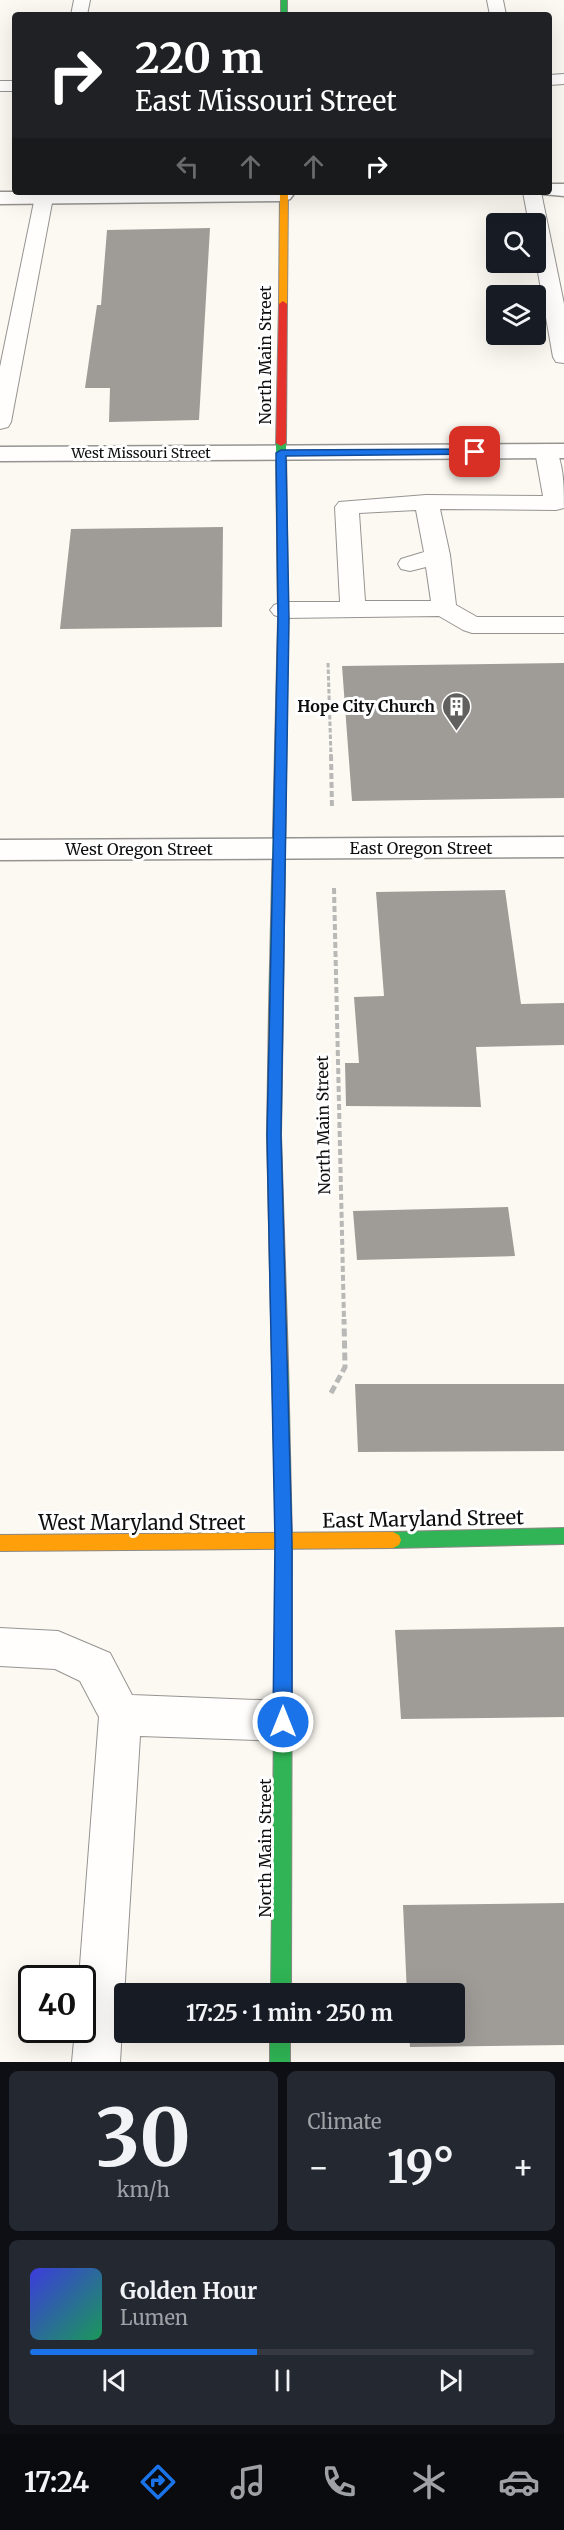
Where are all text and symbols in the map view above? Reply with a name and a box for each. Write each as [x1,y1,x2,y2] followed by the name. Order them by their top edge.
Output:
[135,32,263,84] text: 220 m
[36,36,114,114] icon: right
[135,84,397,118] text: East Missouri Street
[171,150,204,183] icon: left
[234,150,267,183] icon: ahead
[297,150,330,183] icon: ahead
[360,150,393,183] icon: right
[486,213,546,345] map controls
[486,213,546,273] button: search
[255,285,275,425] street label: North Main Street
[486,285,546,345] button: layers
[449,426,500,477] pin
[458,435,491,468] icon: arrive
[70,444,211,462] street label: West Missouri Street
[440,690,472,732] building icon: Hope City Church
[297,696,435,716] place label: Hope City Church
[349,838,493,858] street label: East Oregon Street
[64,839,213,859] street label: West Oregon Street
[312,1055,334,1195] street label: North Main Street
[322,1504,524,1533] street label: East Maryland Street
[37,1510,246,1535] street label: West Maryland Street
[251,1690,315,1754] position arrow
[255,1778,275,1918] street label: North Main Street
[18,1965,96,2043] speed limit sign: 40
[186,1999,393,2027] text: 17:25 · 1 min · 250 m
[96,2089,191,2187] text: 30
[308,2109,382,2134] text: Climate
[387,2139,455,2195] text: 19°
[308,2147,330,2188] text: −
[512,2147,534,2188] text: +
[117,2177,170,2202] text: km/h
[120,2277,257,2305] text: Golden Hour
[120,2305,188,2330] text: Lumen
[98,2364,131,2397] icon: previous
[266,2364,299,2397] icon: pause
[434,2364,467,2397] icon: next
[137,2461,179,2503] icon: directions
[227,2461,269,2503] icon: music
[318,2461,360,2503] icon: phone
[408,2461,450,2503] icon: climate
[498,2461,540,2503] icon: car
[24,2465,89,2499] text: 17:24

